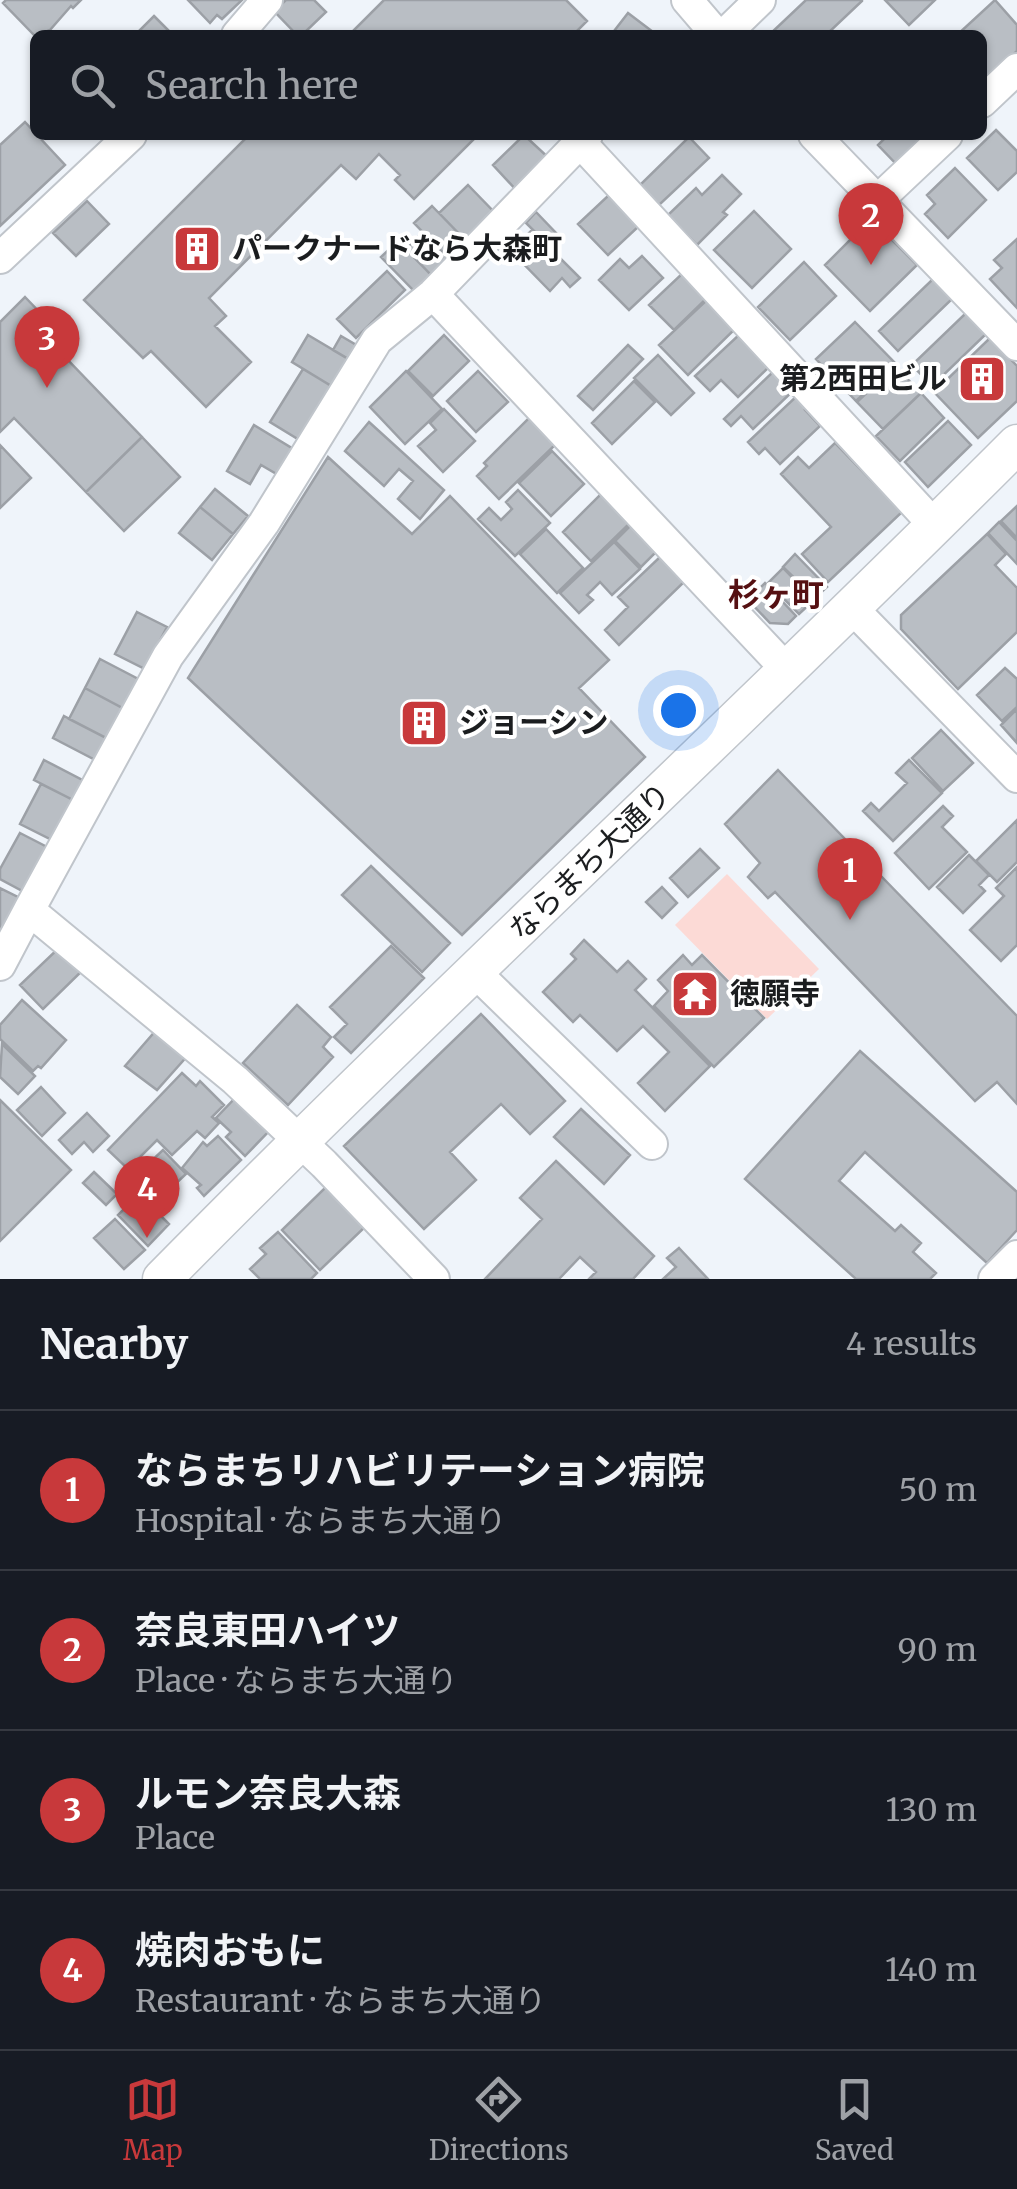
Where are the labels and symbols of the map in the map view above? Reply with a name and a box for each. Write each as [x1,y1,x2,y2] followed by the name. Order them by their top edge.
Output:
[838,182,904,265] pin: 2
[171,223,223,275] building icon: パークナードなら大森町
[232,229,562,267] place label: パークナードなら大森町
[15,306,80,388] pin: 3
[956,353,1008,405] building icon: 第2西田ビル
[779,359,947,397] place label: 第2西田ビル
[728,575,824,615] district label: 杉ヶ町
[653,685,704,736] your location
[398,697,450,749] building icon: ジョーシン
[459,703,608,741] place label: ジョーシン
[501,775,678,948] street label: ならまち大通り
[818,838,882,920] pin: 1
[669,968,721,1020] temple icon: 徳願寺
[730,974,820,1012] place label: 徳願寺
[114,1156,180,1238] pin: 4

